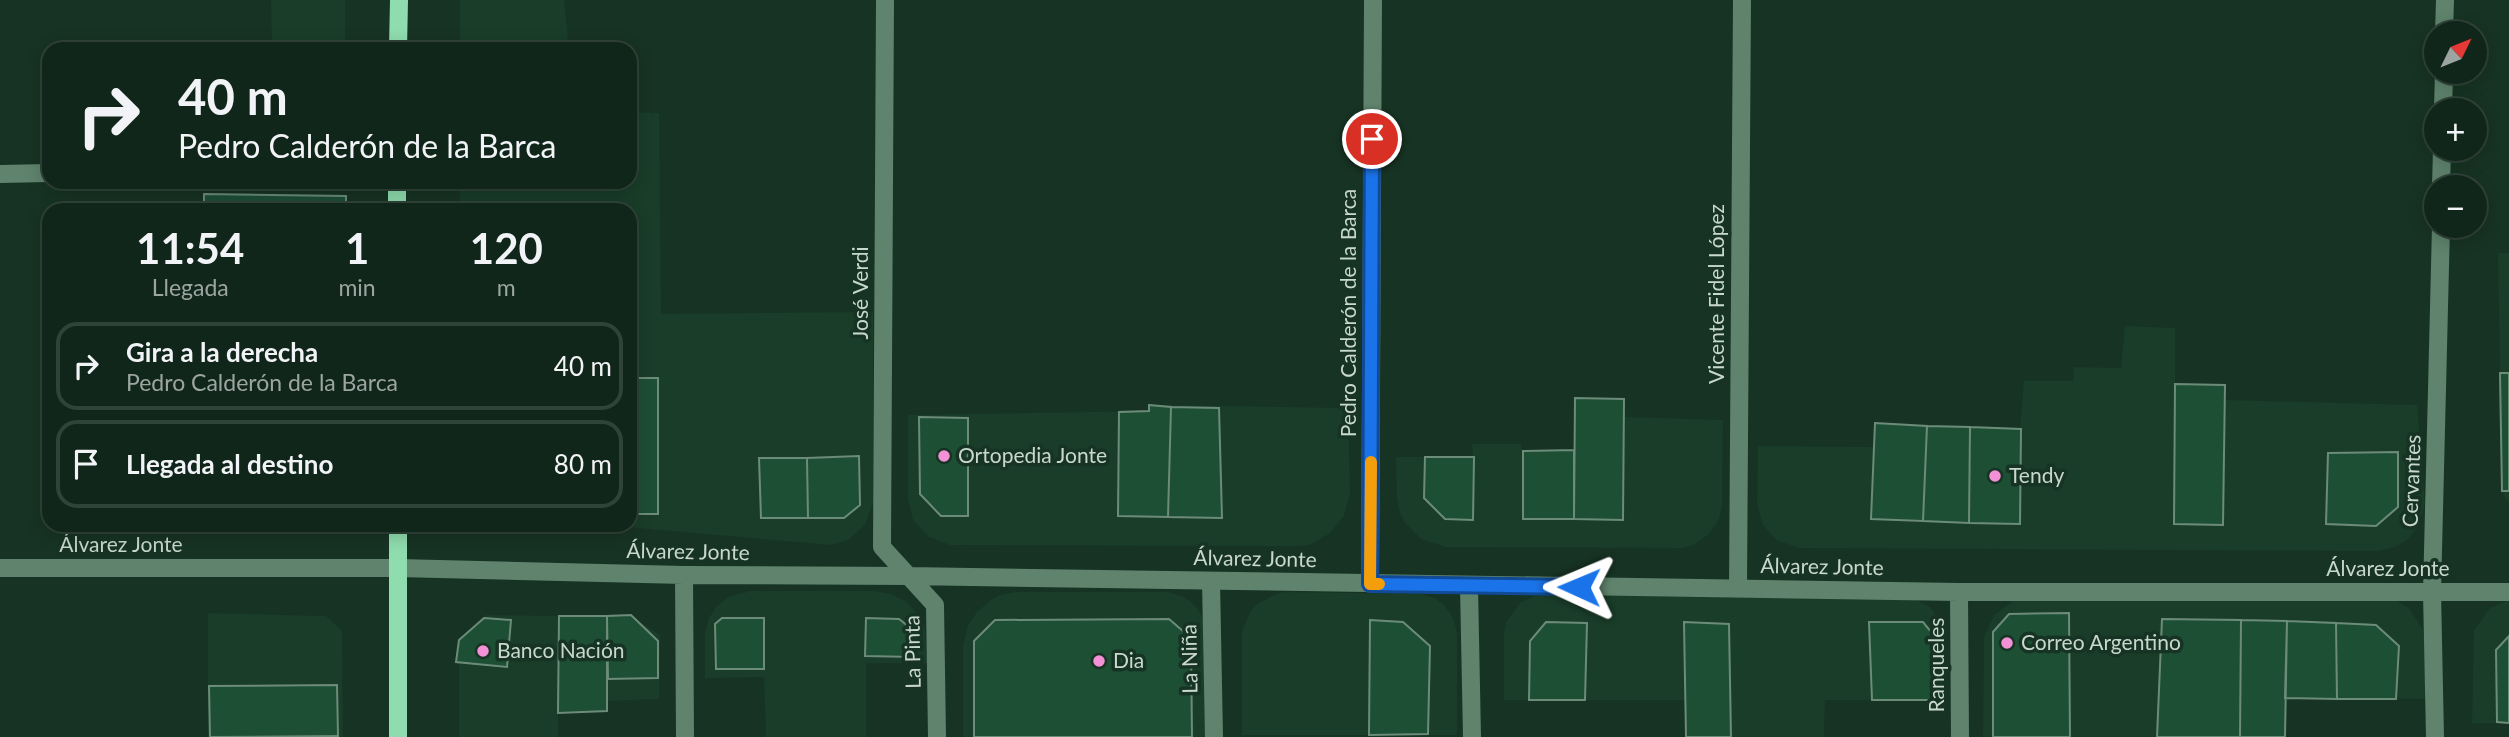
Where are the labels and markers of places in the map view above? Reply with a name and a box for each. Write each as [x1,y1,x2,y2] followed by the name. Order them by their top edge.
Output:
[1342,109,1402,169] pin
[958,442,1107,467] place label: Ortopedia Jonte
[936,448,952,464] marker: Ortopedia Jonte
[2009,462,2064,487] place label: Tendy
[1987,468,2003,484] marker: Tendy
[2021,629,2181,654] place label: Correo Argentino
[1999,635,2015,651] marker: Correo Argentino
[497,637,625,662] place label: Banco Nación
[475,643,491,659] marker: Banco Nación
[1113,647,1144,672] place label: Dia
[1091,653,1107,669] marker: Dia

